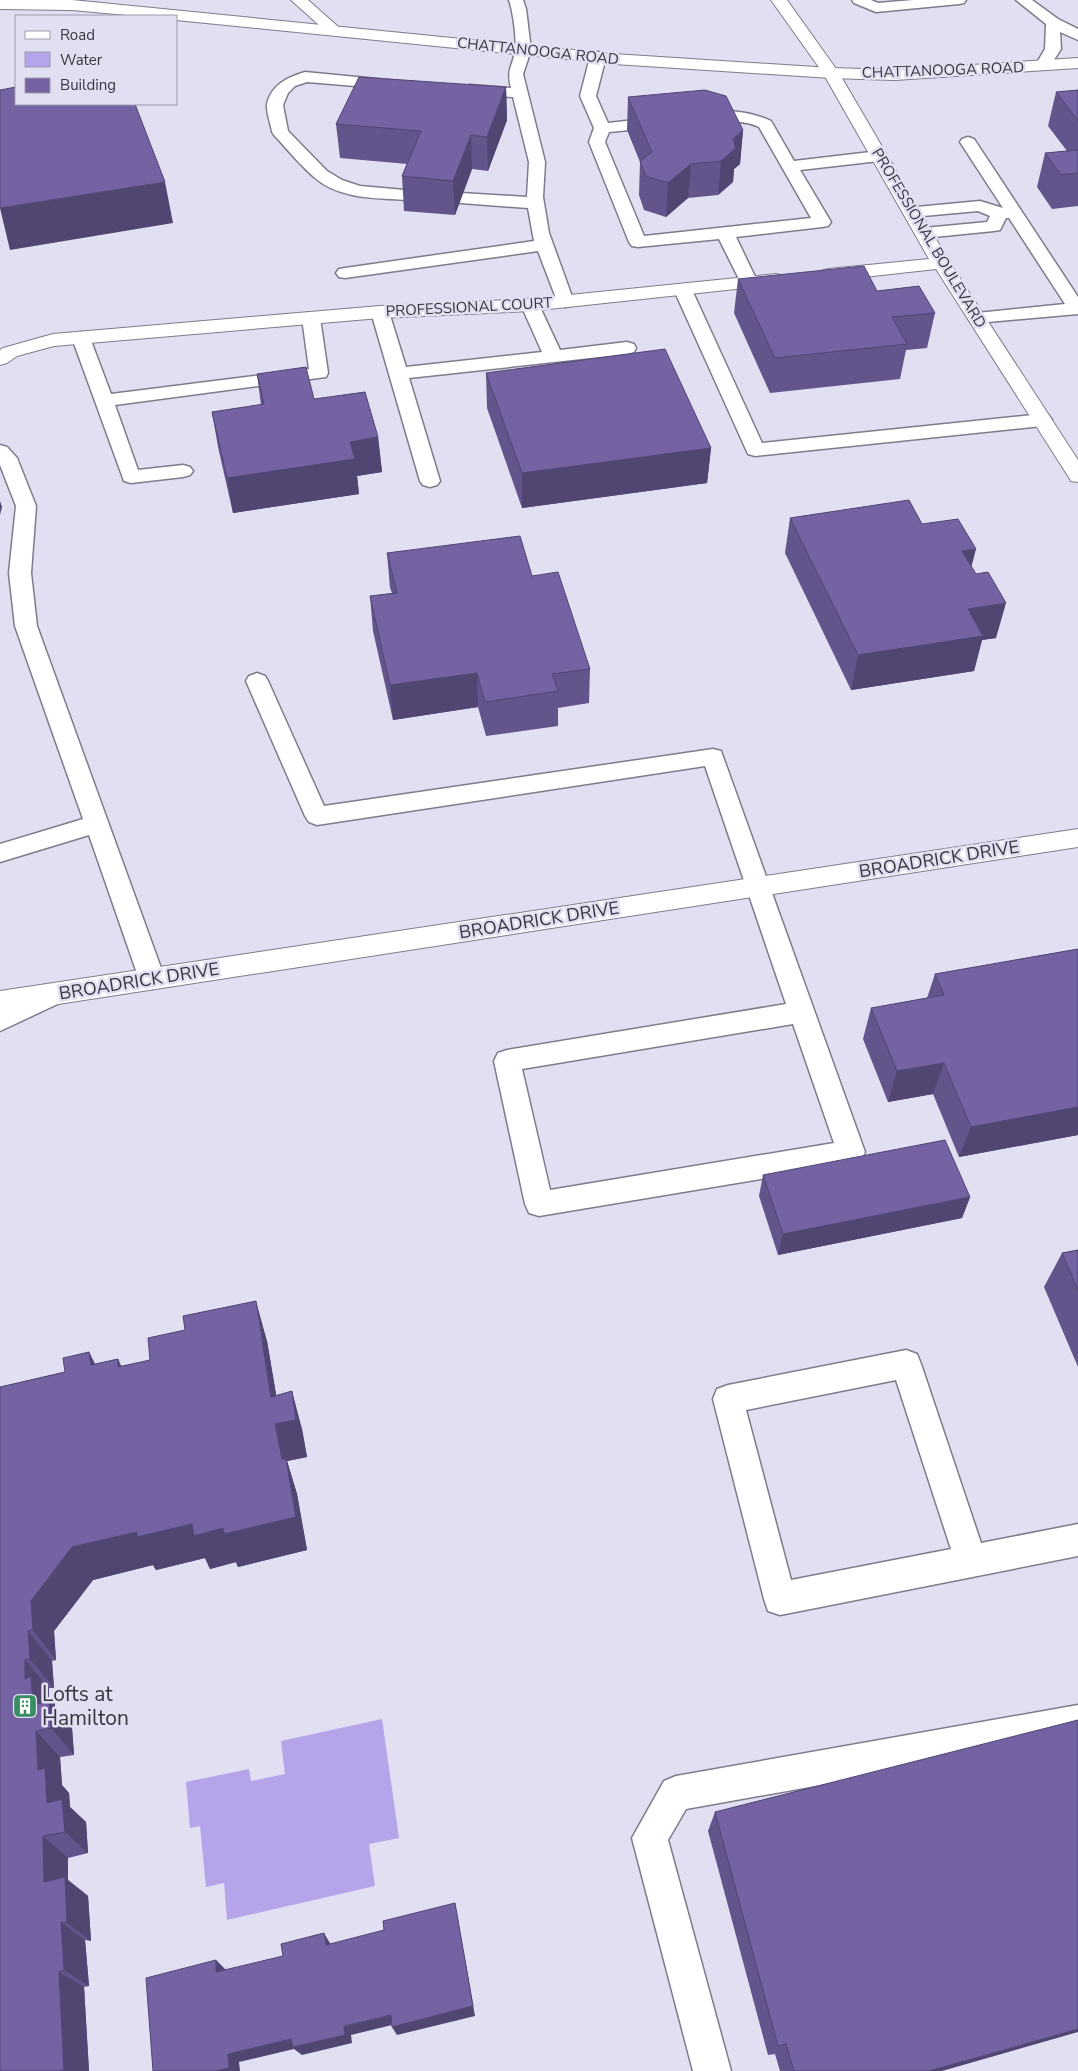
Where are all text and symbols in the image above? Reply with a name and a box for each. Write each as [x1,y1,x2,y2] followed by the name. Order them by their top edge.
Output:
[15,15,178,105] legend
[60,25,95,45] text: Road
[456,33,620,69] street label: CHATTANOOGA ROAD
[60,50,103,70] text: Water
[861,57,1025,83] street label: CHATTANOOGA ROAD
[60,75,116,95] text: Building
[867,144,991,332] street label: PROFESSIONAL BOULEVARD
[385,293,553,321] street label: PROFESSIONAL COURT
[857,834,1021,884] street label: BROADRICK DRIVE
[457,895,621,945] street label: BROADRICK DRIVE
[57,956,221,1006] street label: BROADRICK DRIVE
[42,1680,129,1732] place label: Lofts at Hamilton
[12,1693,38,1719] building icon: Lofts at Hamilton

